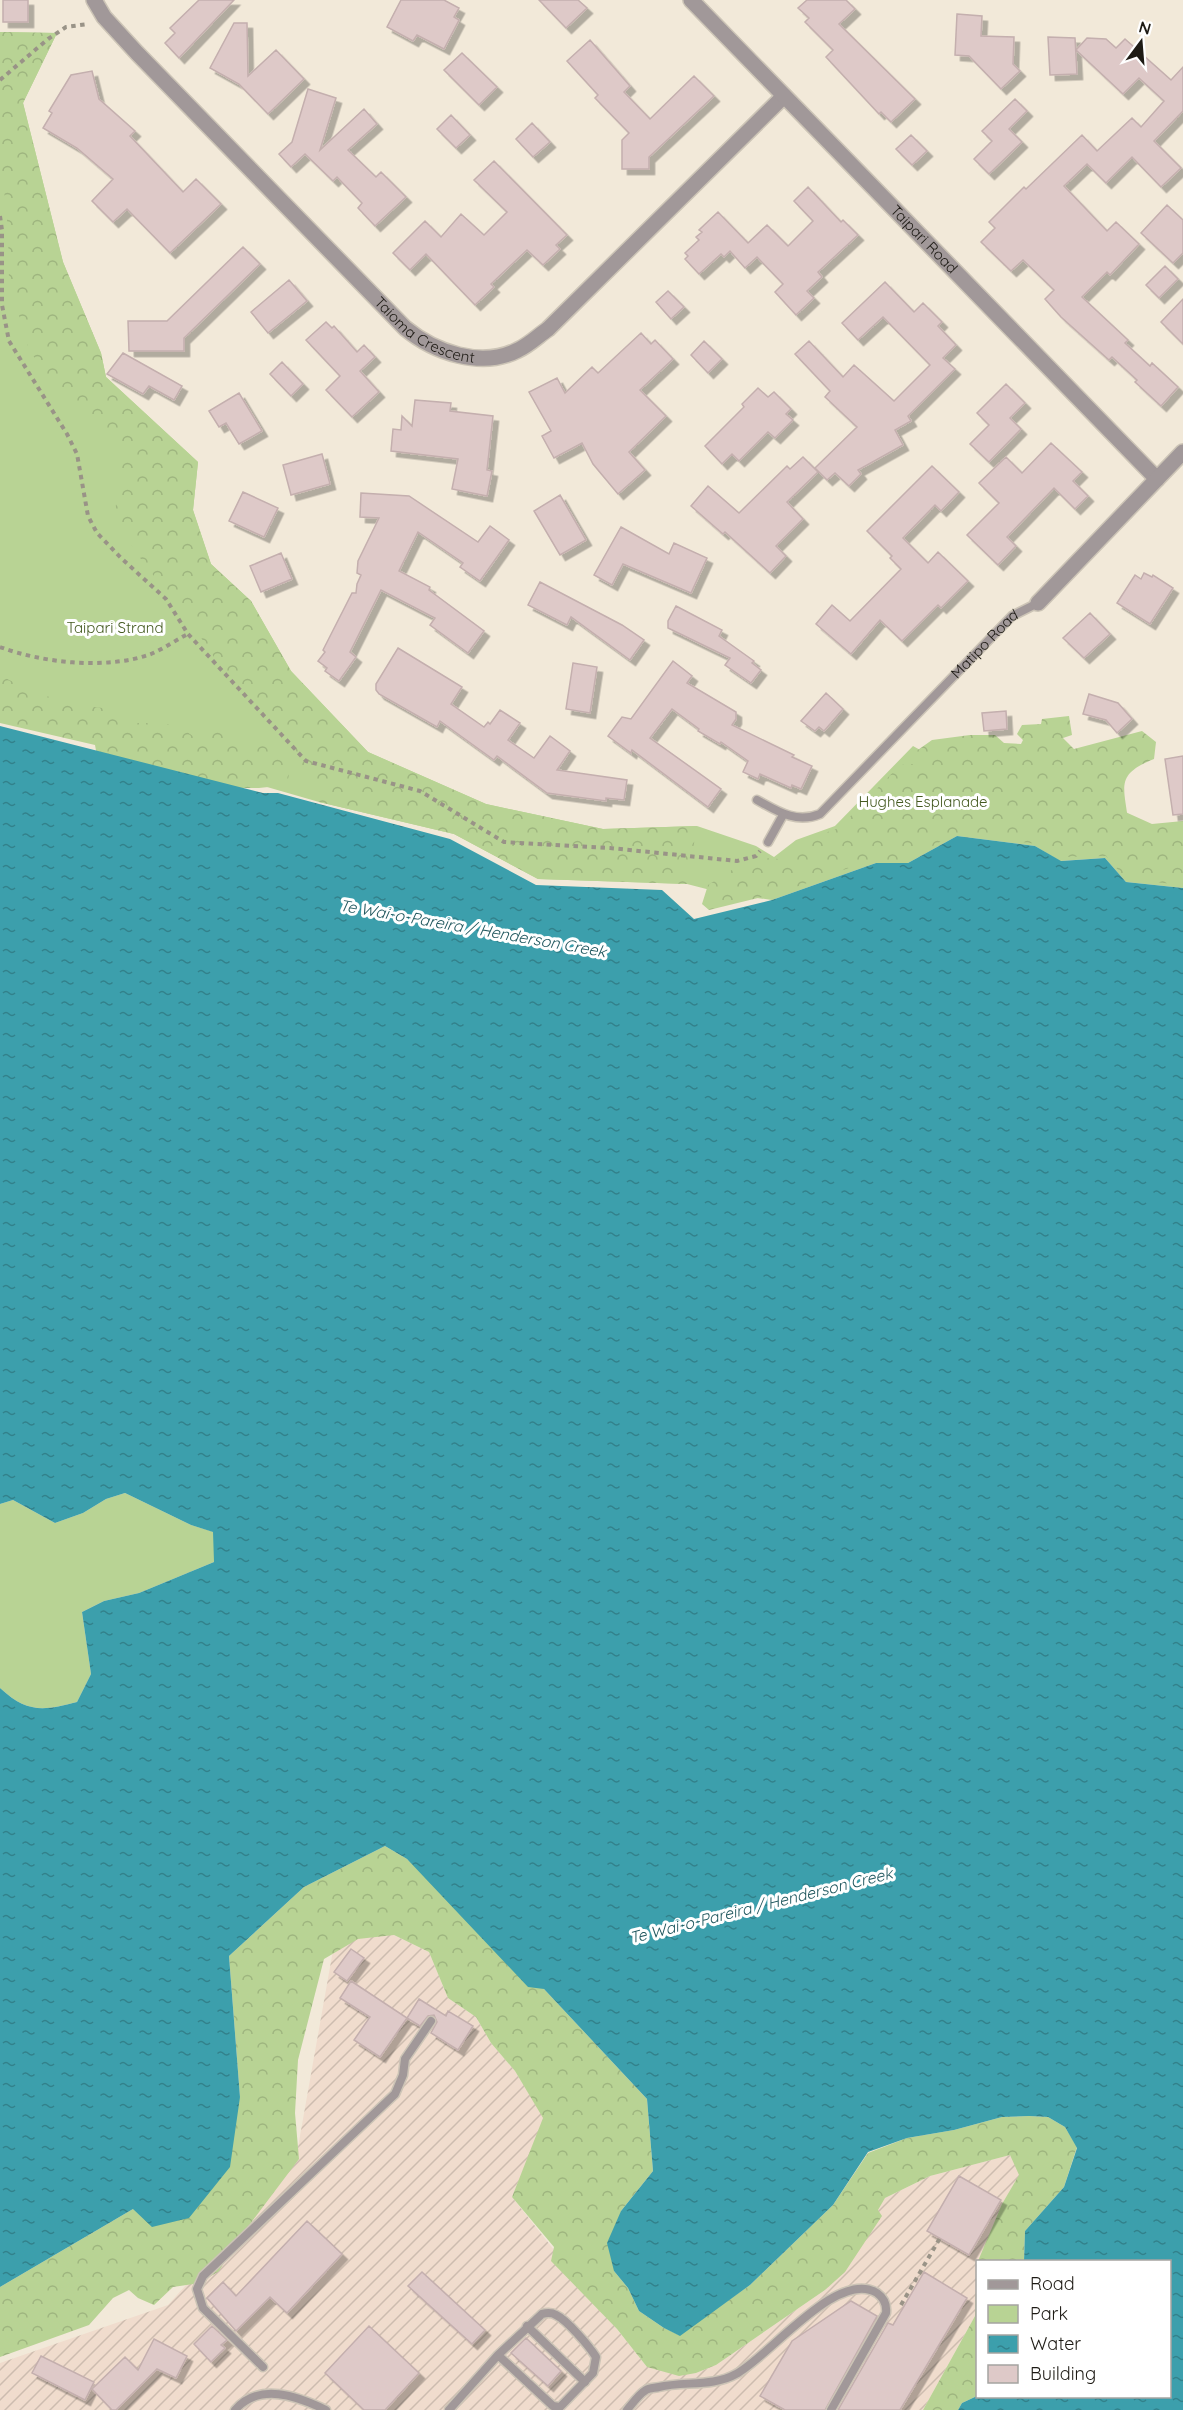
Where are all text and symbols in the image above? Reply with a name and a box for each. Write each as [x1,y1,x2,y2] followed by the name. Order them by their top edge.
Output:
[1111,12,1171,72] north arrow
[1137,16,1154,39] text: N
[887,201,962,277] street label: Taipari Road
[371,292,476,367] street label: Taioma Crescent
[947,605,1021,682] street label: Matipo Road
[66,618,164,637] park label: Taipari Strand
[858,792,988,811] park label: Hughes Esplanade
[338,895,609,962] water label: Te Wai-o-Pareira / Henderson Creek
[627,1862,896,1947] water label: Te Wai-o-Pareira / Henderson Creek
[976,2260,1171,2398] legend
[1030,2272,1075,2295] text: Road
[1030,2302,1068,2325] text: Park
[1030,2332,1081,2355] text: Water
[1030,2362,1096,2385] text: Building

